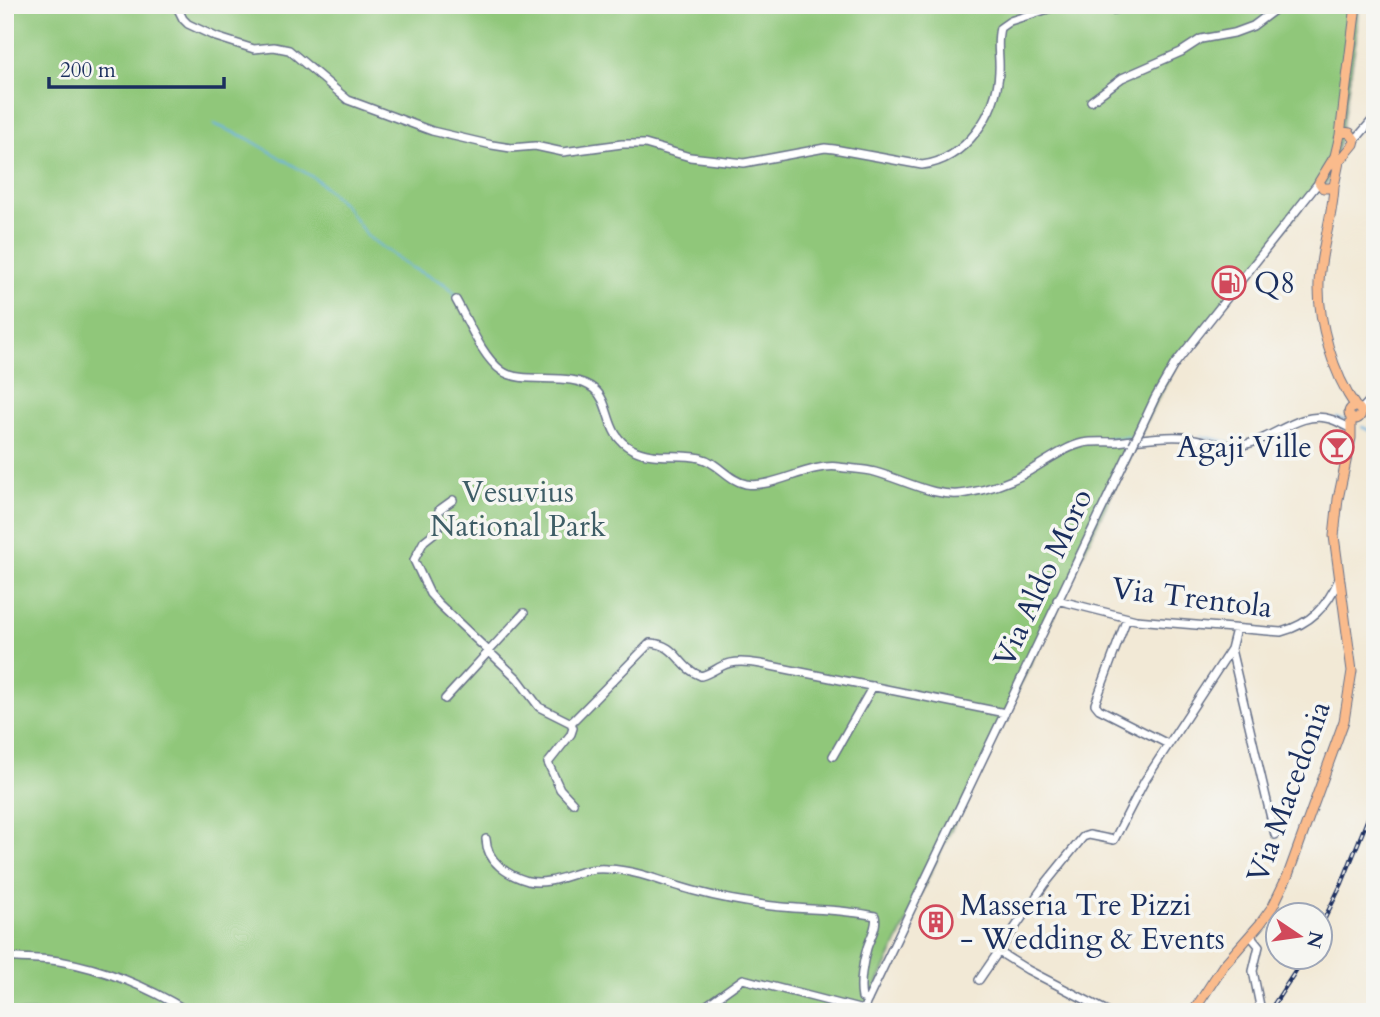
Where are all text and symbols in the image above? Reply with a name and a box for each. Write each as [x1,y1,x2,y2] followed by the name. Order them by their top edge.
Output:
[49,46,224,90] scale bar
[60,56,116,85] text: 200 m
[1254,263,1295,304] place label: Q8
[1210,264,1248,302] fuel station icon: Q8
[1177,427,1312,468] place label: Agaji Ville
[1318,428,1356,466] bar icon: Agaji Ville
[430,472,606,547] park label: Vesuvius National Park
[984,482,1102,674] street label: Via Aldo Moro
[1109,568,1275,628] street label: Via Trentola
[1237,695,1341,889] street label: Via Macedonia
[960,885,1225,960] place label: Masseria Tre Pizzi - Wedding & Events
[1264,902,1334,972] north arrow
[917,903,955,941] building icon: Masseria Tre Pizzi - Wedding & Events
[1300,929,1329,951] text: N

